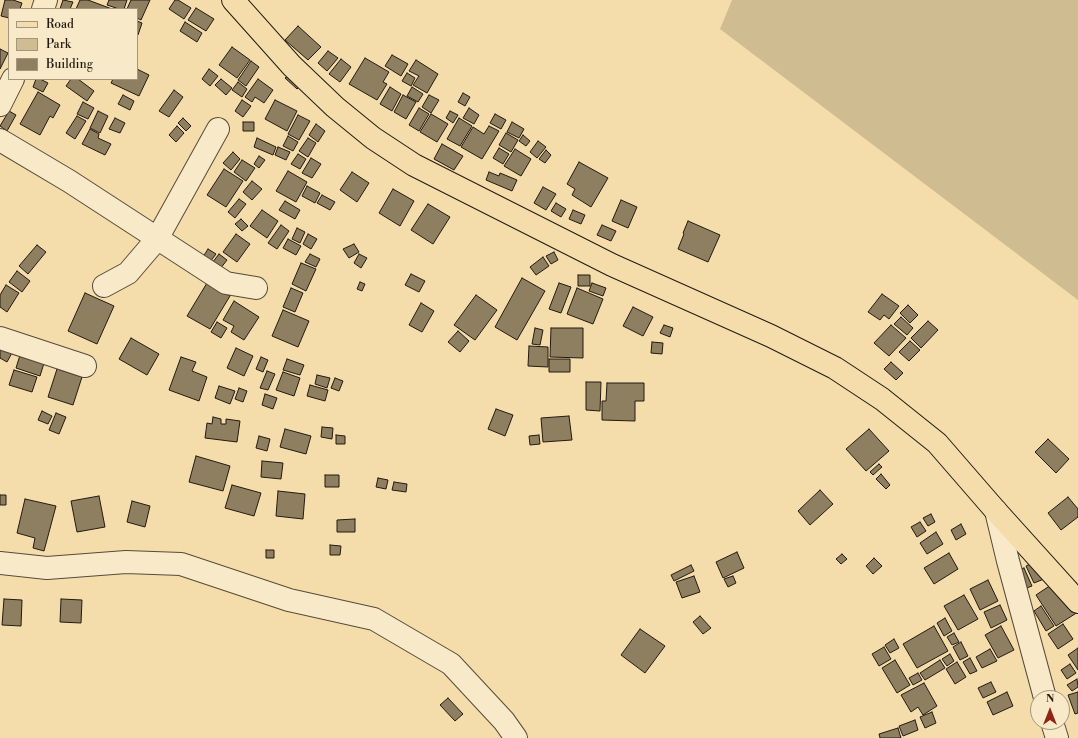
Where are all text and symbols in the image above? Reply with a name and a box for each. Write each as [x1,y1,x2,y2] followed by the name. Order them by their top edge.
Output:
[8,8,138,80] legend
[46,17,74,32] text: Road
[46,37,71,52] text: Park
[46,57,93,72] text: Building
[1030,690,1070,730] north arrow
[1046,692,1054,706] text: N

